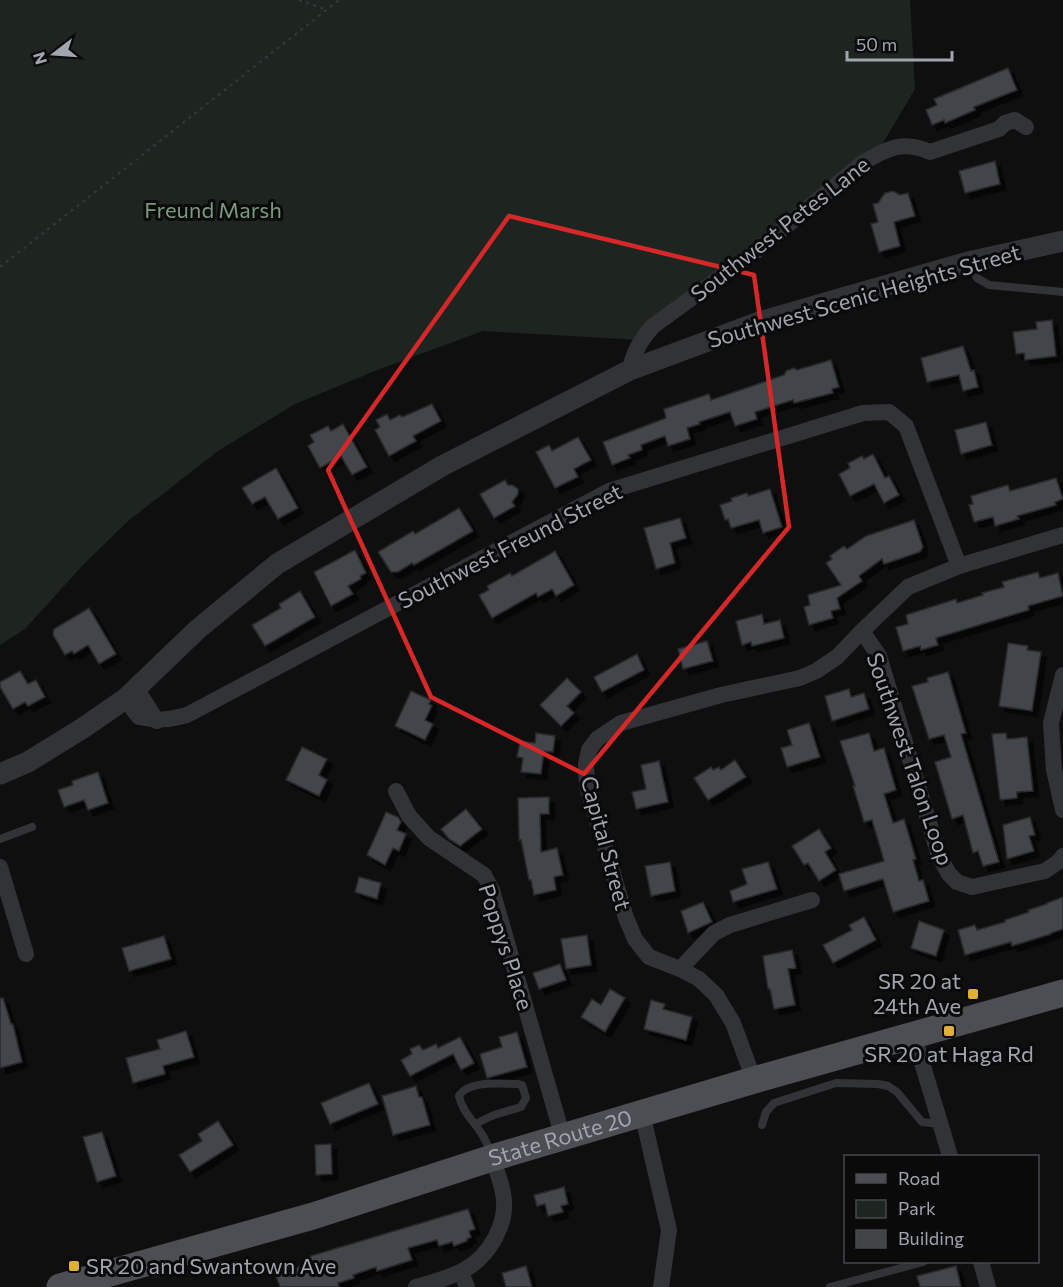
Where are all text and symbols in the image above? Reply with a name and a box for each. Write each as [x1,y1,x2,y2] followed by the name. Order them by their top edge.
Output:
[24,24,84,84] north arrow
[847,24,952,62] scale bar
[856,33,897,55] text: 50 m
[28,50,50,67] text: N
[685,150,875,307] street label: Southwest Petes Lane
[144,196,282,223] park label: Freund Marsh
[704,238,1023,353] street label: Southwest Scenic Heights Street
[393,477,626,614] street label: Southwest Freund Street
[861,649,960,869] street label: Southwest Talon Loop
[576,773,637,913] street label: Capital Street
[473,880,540,1013] street label: Poppys Place
[873,967,961,1019] place label: SR 20 at 24th Ave
[966,987,980,1001] marker: SR 20 at 24th Ave
[942,1024,956,1038] marker: SR 20 at Haga Rd
[864,1040,1034,1067] place label: SR 20 at Haga Rd
[485,1103,635,1171] street label: State Route 20
[844,1155,1039,1263] legend
[898,1167,940,1189] text: Road
[898,1197,936,1219] text: Park
[898,1227,964,1249] text: Building
[86,1252,336,1279] place label: SR 20 and Swantown Ave
[67,1259,81,1273] marker: SR 20 and Swantown Ave

